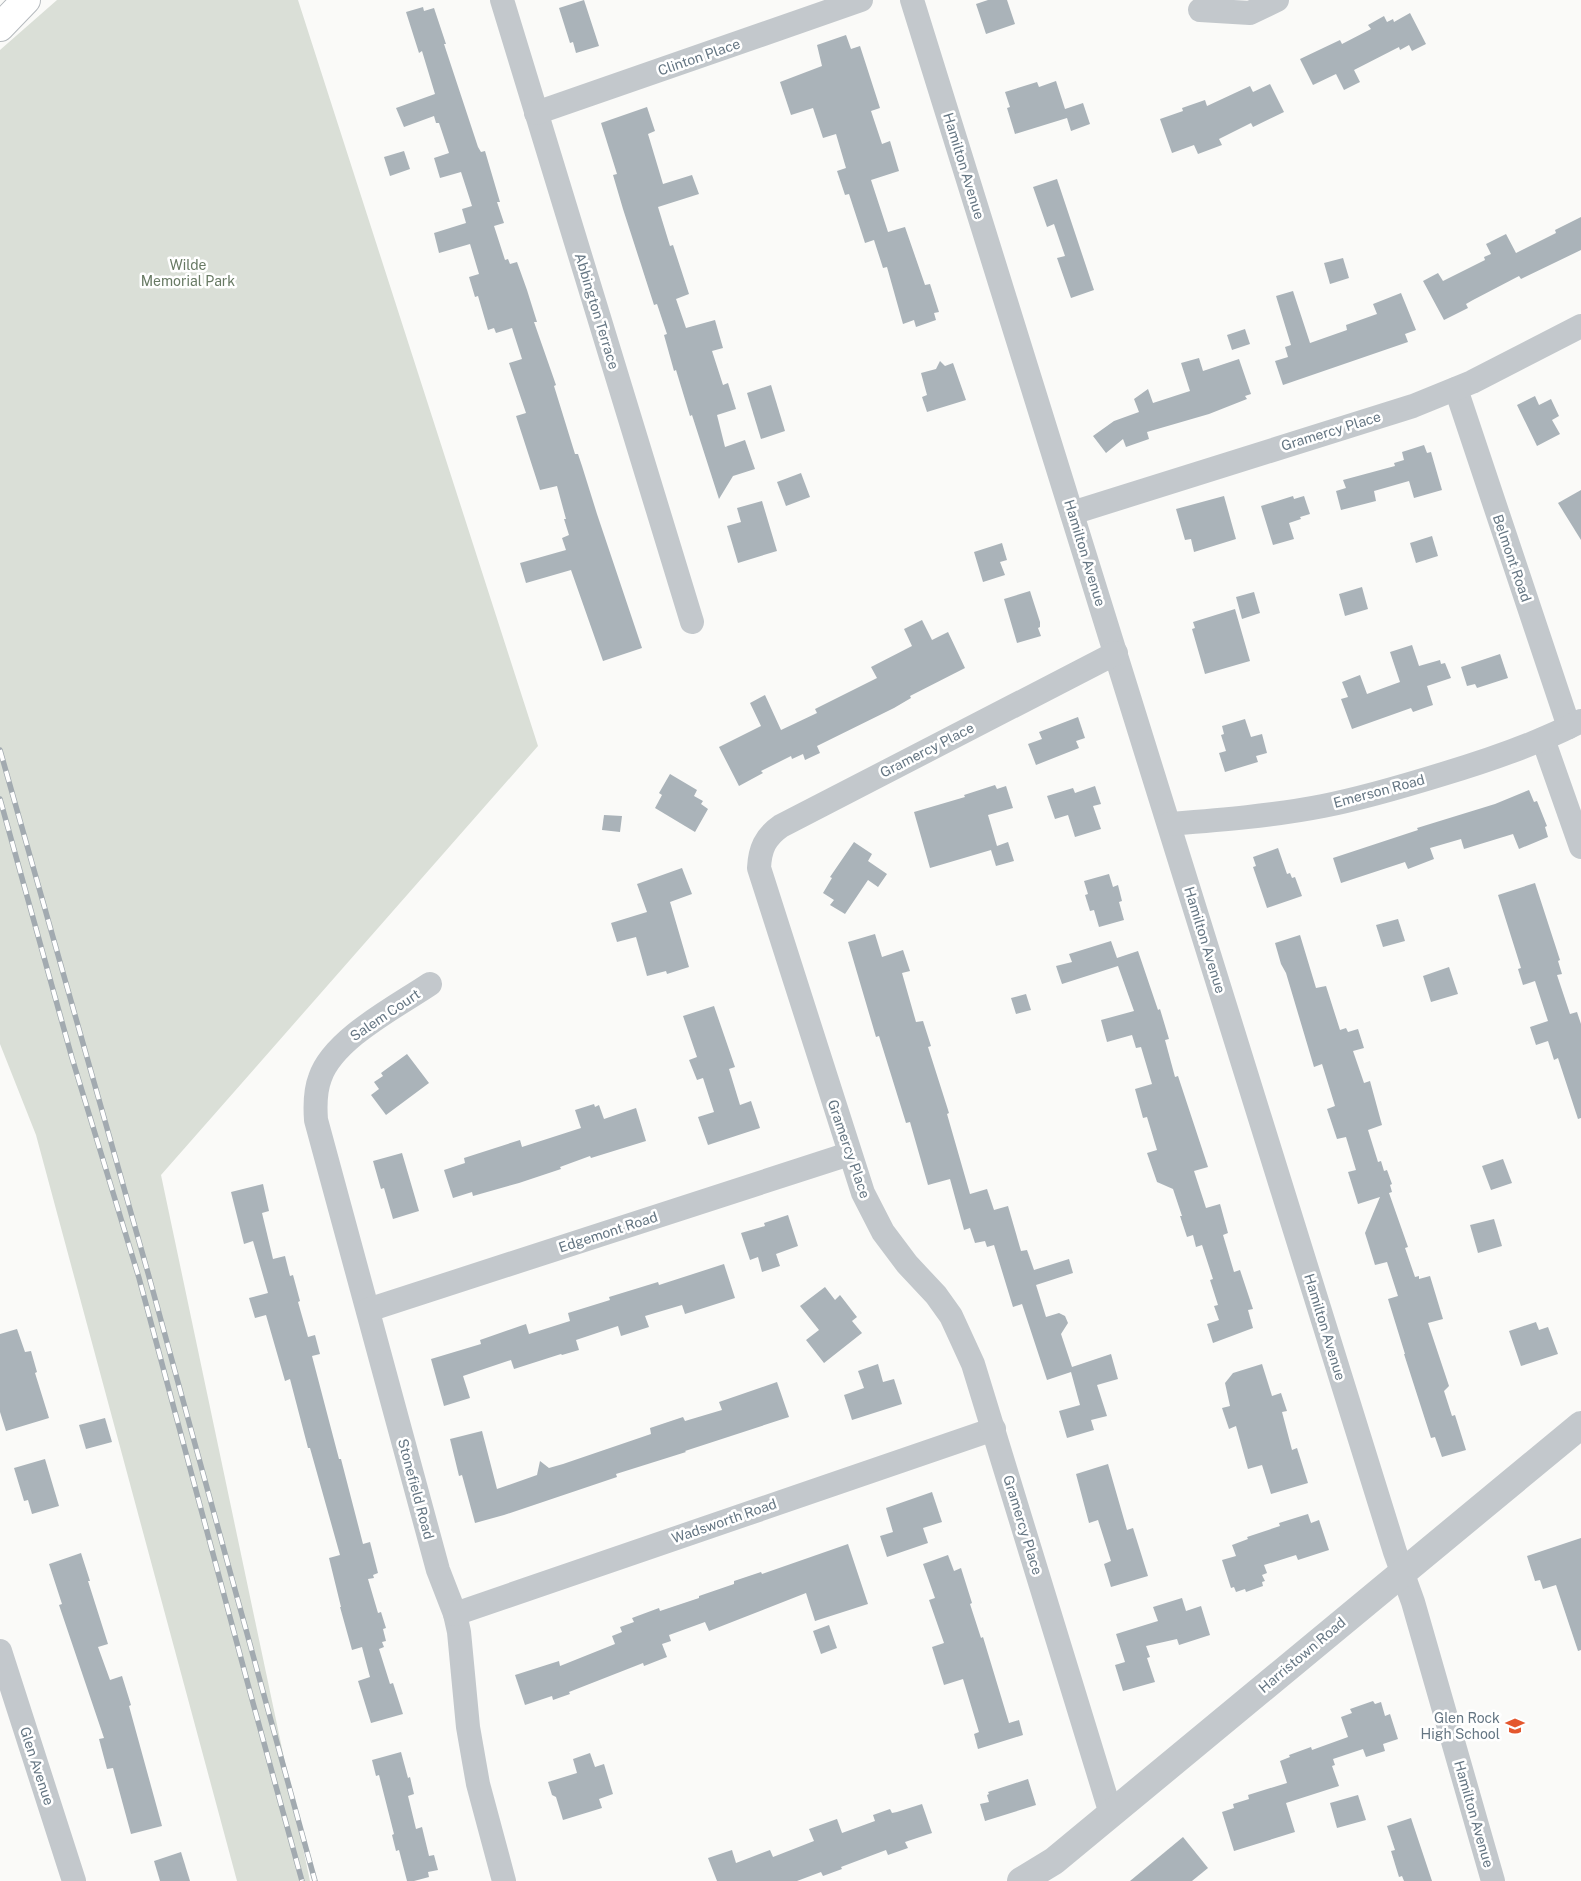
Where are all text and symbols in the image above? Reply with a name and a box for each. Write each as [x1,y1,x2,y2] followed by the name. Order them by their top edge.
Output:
[656,35,742,79] street label: Clinton Place
[940,111,988,221] street label: Hamilton Avenue
[572,251,622,371] street label: Abbington Terrace
[141,257,235,289] park label: Wilde Memorial Park
[1279,408,1383,454] street label: Gramercy Place
[1061,498,1109,608] street label: Hamilton Avenue
[1490,512,1534,604] street label: Belmont Road
[877,719,977,781] street label: Gramercy Place
[1332,771,1426,811] street label: Emerson Road
[1181,885,1229,995] street label: Hamilton Avenue
[347,986,423,1044] street label: Salem Court
[825,1098,873,1201] street label: Gramercy Place
[556,1208,660,1256] street label: Edgemont Road
[1301,1272,1349,1382] street label: Hamilton Avenue
[395,1437,437,1541] street label: Stonefield Road
[1000,1473,1046,1577] street label: Gramercy Place
[669,1496,779,1546] street label: Wadsworth Road
[1255,1614,1349,1696] street label: Harristown Road
[1421,1710,1500,1742] place label: Glen Rock High School
[1504,1715,1526,1737] school or university icon: Glen Rock High School
[17,1725,57,1807] street label: Glen Avenue
[1451,1759,1497,1869] street label: Hamilton Avenue

